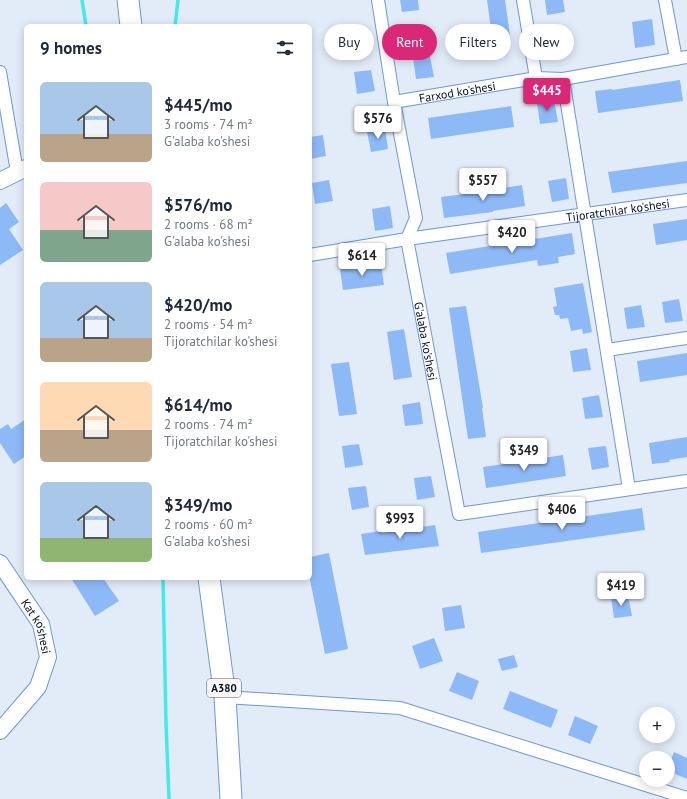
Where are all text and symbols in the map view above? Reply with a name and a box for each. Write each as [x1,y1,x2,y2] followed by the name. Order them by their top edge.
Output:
[324,24,374,60] chip: Buy
[382,24,437,60] chip: Rent
[445,24,511,60] chip: Filters
[519,24,574,60] chip: New
[40,37,102,59] text: 9 homes
[274,37,296,59] icon: filters
[418,77,497,105] street label: Farxod ko'shesi
[523,78,571,112] pin: $445
[532,82,562,99] text: $445
[164,94,232,116] text: $445/mo
[72,98,120,146] icon: home
[354,106,402,140] pin: $576
[363,110,393,127] text: $576
[164,116,253,133] text: 3 rooms · 74 m²
[164,133,250,150] text: G'alaba ko'shesi
[459,168,507,202] pin: $557
[468,172,498,189] text: $557
[164,194,232,216] text: $576/mo
[565,195,671,224] street label: Tijoratchilar ko'shesi
[72,198,120,246] icon: home
[164,216,253,233] text: 2 rooms · 68 m²
[488,220,536,254] pin: $420
[497,224,527,241] text: $420
[164,233,250,250] text: G'alaba ko'shesi
[338,243,386,277] pin: $614
[347,247,377,264] text: $614
[164,294,232,316] text: $420/mo
[72,298,120,346] icon: home
[412,301,441,382] street label: G'alaba ko'shesi
[164,316,253,333] text: 2 rooms · 54 m²
[164,333,277,350] text: Tijoratchilar ko'shesi
[164,394,232,416] text: $614/mo
[72,398,120,446] icon: home
[164,416,253,433] text: 2 rooms · 74 m²
[164,433,277,450] text: Tijoratchilar ko'shesi
[500,438,548,472] pin: $349
[509,442,539,459] text: $349
[164,494,232,516] text: $349/mo
[538,497,586,531] pin: $406
[72,498,120,546] icon: home
[547,501,577,518] text: $406
[376,506,424,540] pin: $993
[385,510,415,527] text: $993
[164,516,253,533] text: 2 rooms · 60 m²
[164,533,250,550] text: G'alaba ko'shesi
[597,573,645,607] pin: $419
[606,577,636,594] text: $419
[18,596,55,655] street label: Kat ko'shesi
[207,679,241,697] road number: A380
[639,707,675,787] map controls
[639,707,675,743] button: +
[639,751,675,787] button: −

